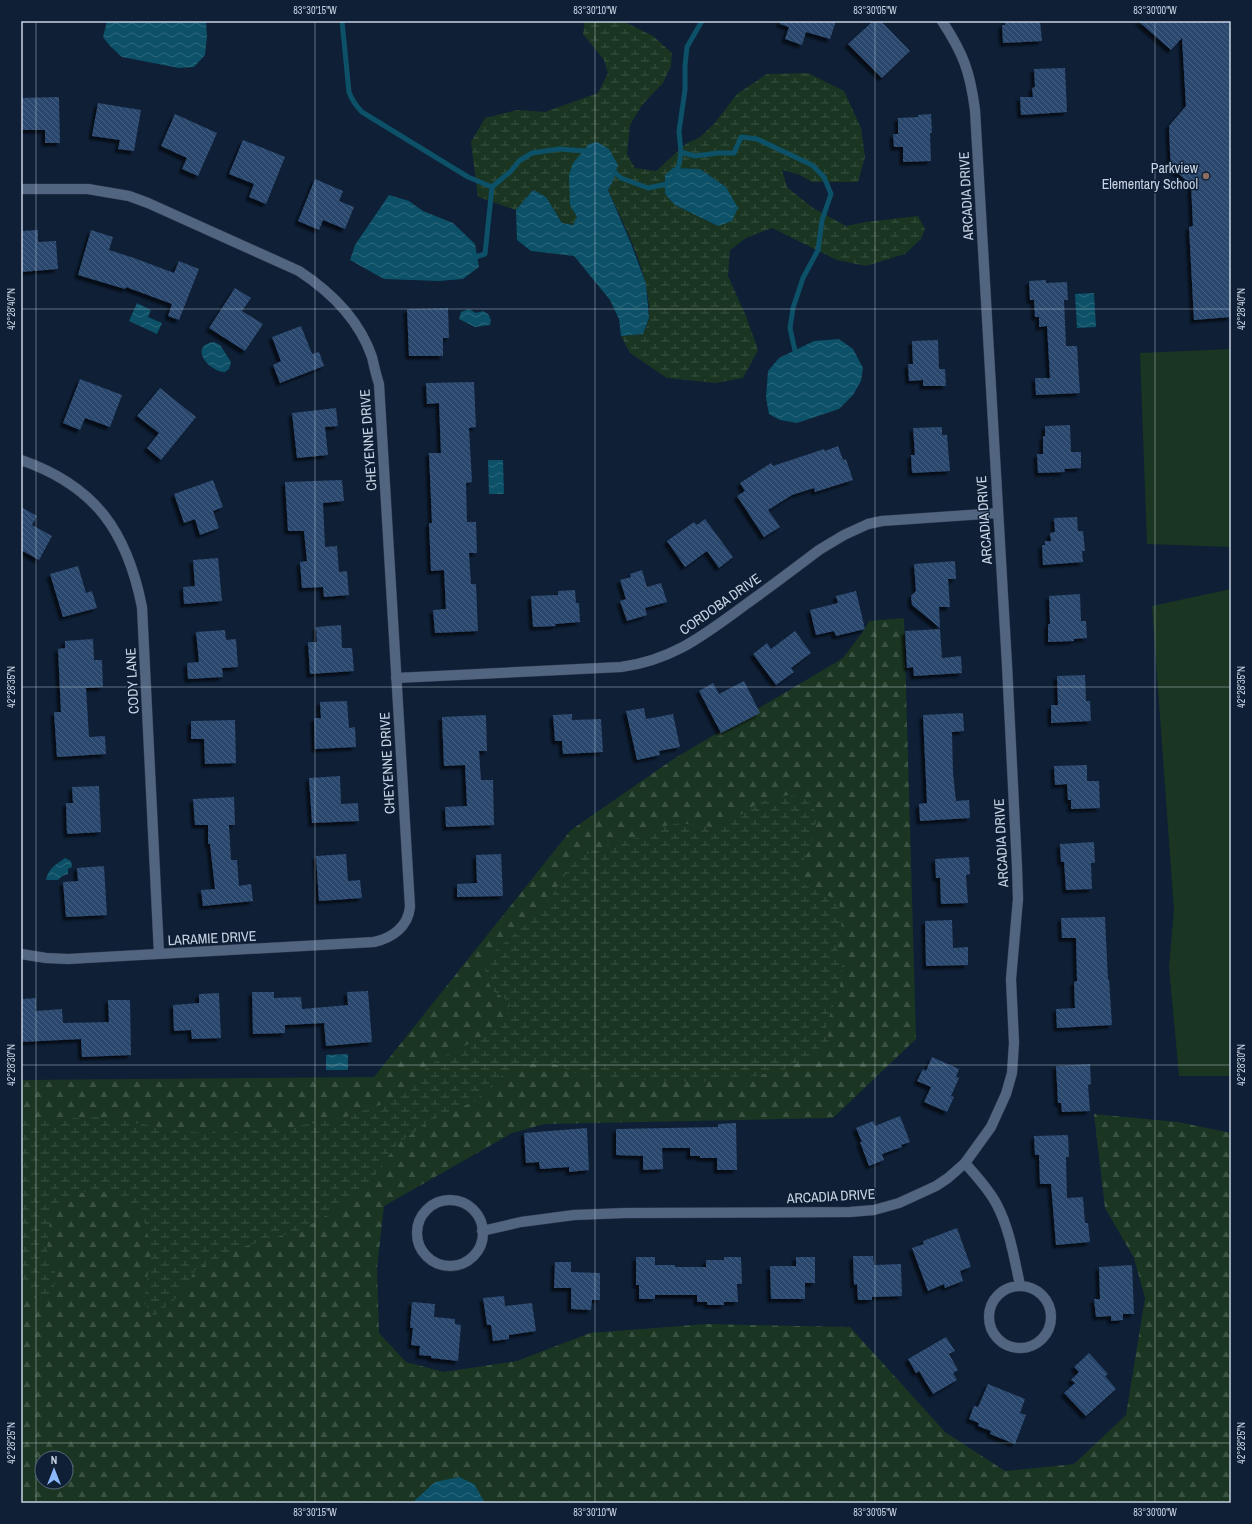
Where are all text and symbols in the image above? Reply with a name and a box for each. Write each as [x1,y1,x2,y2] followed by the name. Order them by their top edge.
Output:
[293,4,337,17] text: 83°30'15"W
[573,4,617,17] text: 83°30'10"W
[853,4,897,17] text: 83°30'05"W
[1133,4,1177,17] text: 83°30'00"W
[955,151,977,242] street label: ARCADIA DRIVE
[1102,159,1199,193] place label: Parkview Elementary School
[1201,171,1211,181] marker: Parkview Elementary School
[5,288,18,330] text: 42°28'40"N
[1235,288,1248,330] text: 42°28'40"N
[355,388,381,492] street label: CHEYENNE DRIVE
[972,475,996,566] street label: ARCADIA DRIVE
[676,569,764,639] street label: CORDOBA DRIVE
[121,647,143,715] street label: CODY LANE
[5,666,18,708] text: 42°28'35"N
[1235,666,1248,708] text: 42°28'35"N
[375,712,399,814] street label: CHEYENNE DRIVE
[990,798,1012,889] street label: ARCADIA DRIVE
[167,927,257,949] street label: LARAMIE DRIVE
[5,1044,18,1086] text: 42°28'30"N
[1235,1044,1248,1086] text: 42°28'30"N
[785,1185,876,1207] street label: ARCADIA DRIVE
[5,1422,18,1464] text: 42°28'25"N
[1235,1422,1248,1464] text: 42°28'25"N
[34,1450,74,1490] north arrow
[51,1453,57,1467] text: N
[293,1506,337,1519] text: 83°30'15"W
[573,1506,617,1519] text: 83°30'10"W
[853,1506,897,1519] text: 83°30'05"W
[1133,1506,1177,1519] text: 83°30'00"W

